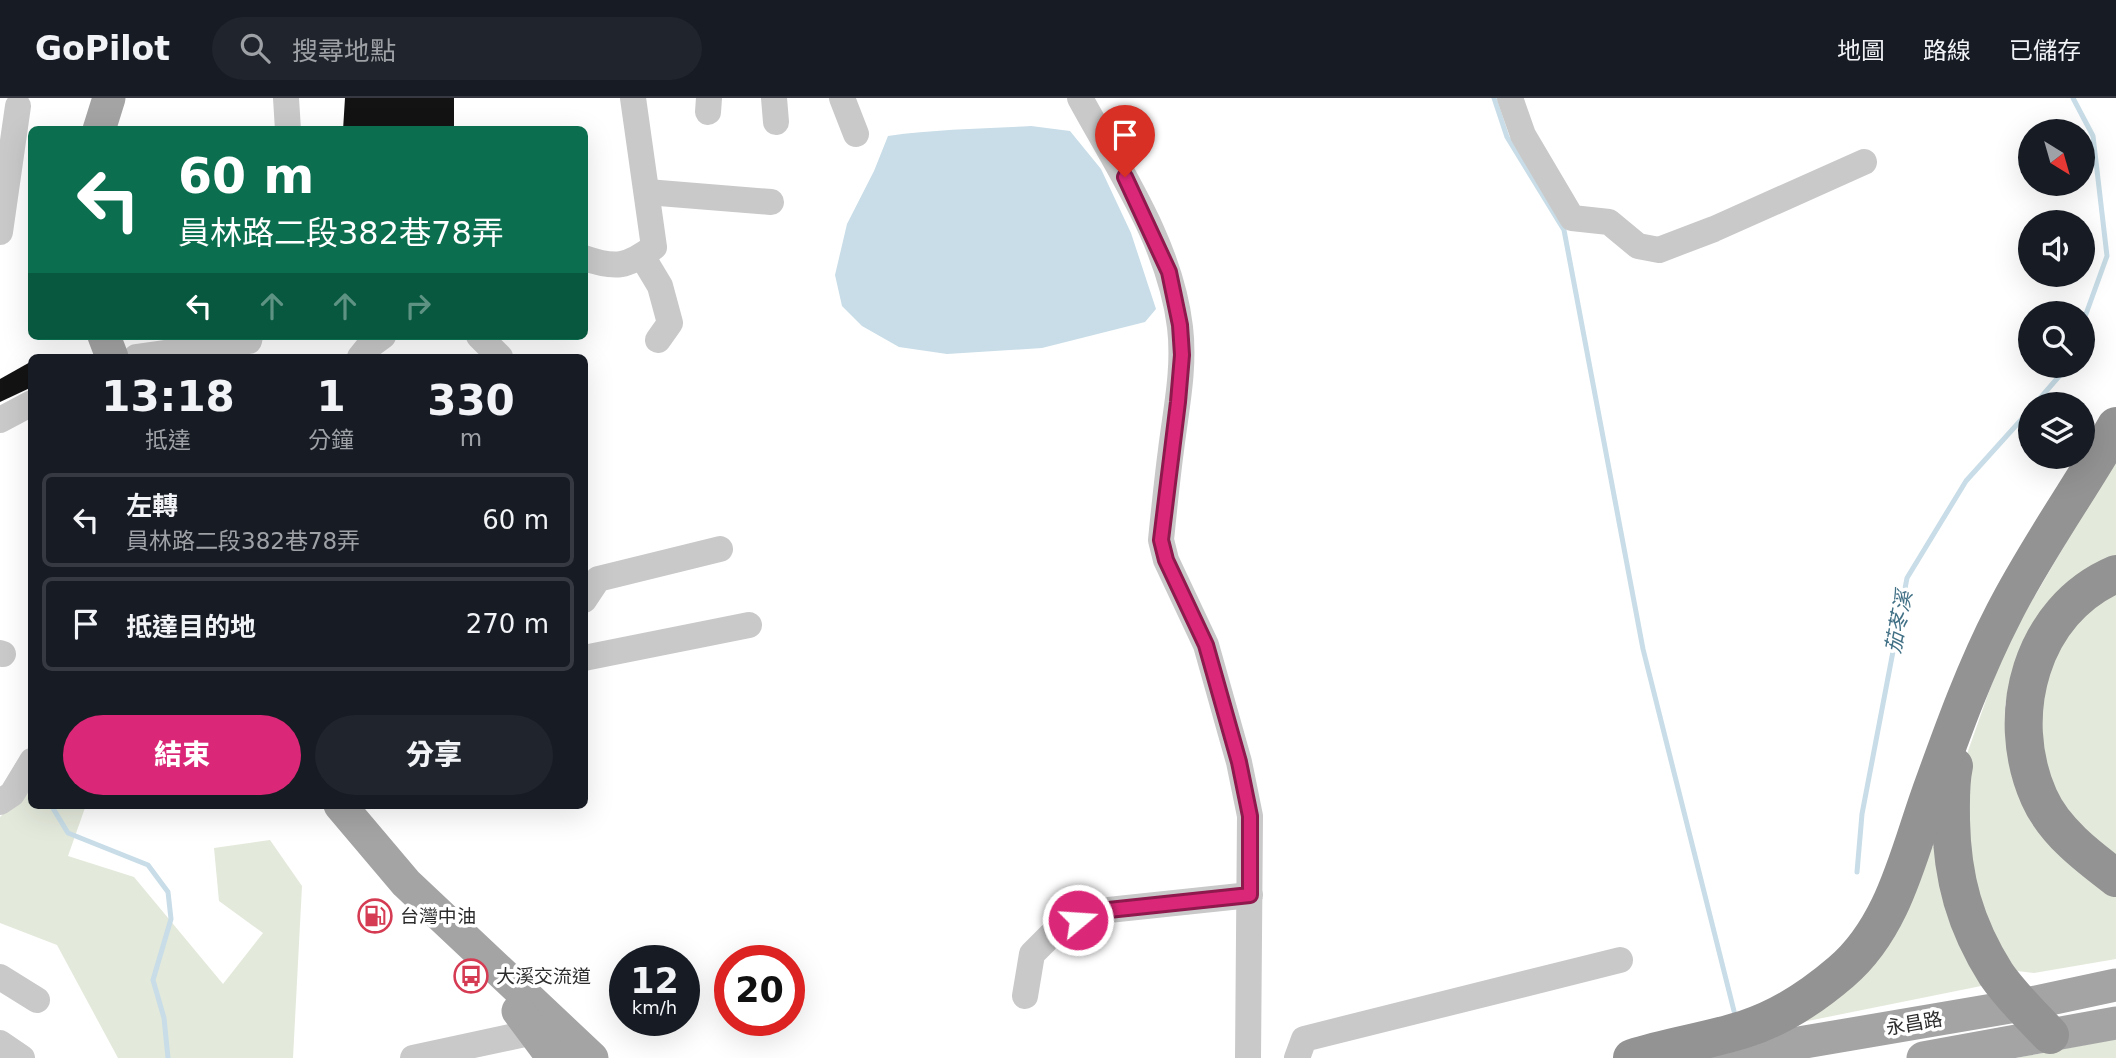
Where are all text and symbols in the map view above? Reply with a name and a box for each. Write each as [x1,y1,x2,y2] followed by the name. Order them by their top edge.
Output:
[212,17,702,80] search box
[35,29,170,68] text: GoPilot
[236,29,274,67] icon: search
[292,36,396,66] text: 搜尋地點
[1837,37,1885,65] text: 地圖
[1923,37,1971,65] text: 路線
[2009,37,2081,65] text: 已儲存
[1095,105,1155,177] pin
[1106,116,1144,154] icon: arrive
[2018,119,2095,196] north arrow
[2018,119,2095,469] map controls
[178,148,314,205] text: 60 m
[63,154,154,245] icon: left
[2018,210,2095,287] button: sound
[178,214,504,252] text: 員林路二段382巷78弄
[180,287,218,325] icon: left
[253,287,291,325] icon: ahead
[326,287,364,325] icon: ahead
[399,287,437,325] icon: right
[2018,301,2095,378] button: search
[101,372,235,421] text: 13:18
[316,372,346,421] text: 1
[427,376,515,425] text: 330
[2018,392,2095,469] button: layers
[460,425,482,451] text: m
[145,427,191,453] text: 抵達
[308,427,354,453] text: 分鐘
[126,491,178,521] text: 左轉
[67,501,105,539] icon: left
[482,505,549,535] text: 60 m
[126,528,360,554] text: 員林路二段382巷78弄
[1881,586,1917,655] water label: 茄苳溪
[67,605,105,643] icon: arrive
[466,609,549,639] text: 270 m
[126,612,256,642] text: 抵達目的地
[63,715,301,795] button: 結束
[315,715,553,795] button: 分享
[1041,883,1115,957] position arrow
[356,897,394,935] fuel station icon: 台灣中油
[400,905,476,927] place label: 台灣中油
[714,945,805,1036] speed limit sign: 20
[452,957,490,995] bus stop icon: 大溪交流道
[630,961,679,1001] text: 12
[496,965,591,987] place label: 大溪交流道
[632,997,677,1018] text: km/h
[1884,1007,1944,1039] street label: 永昌路

